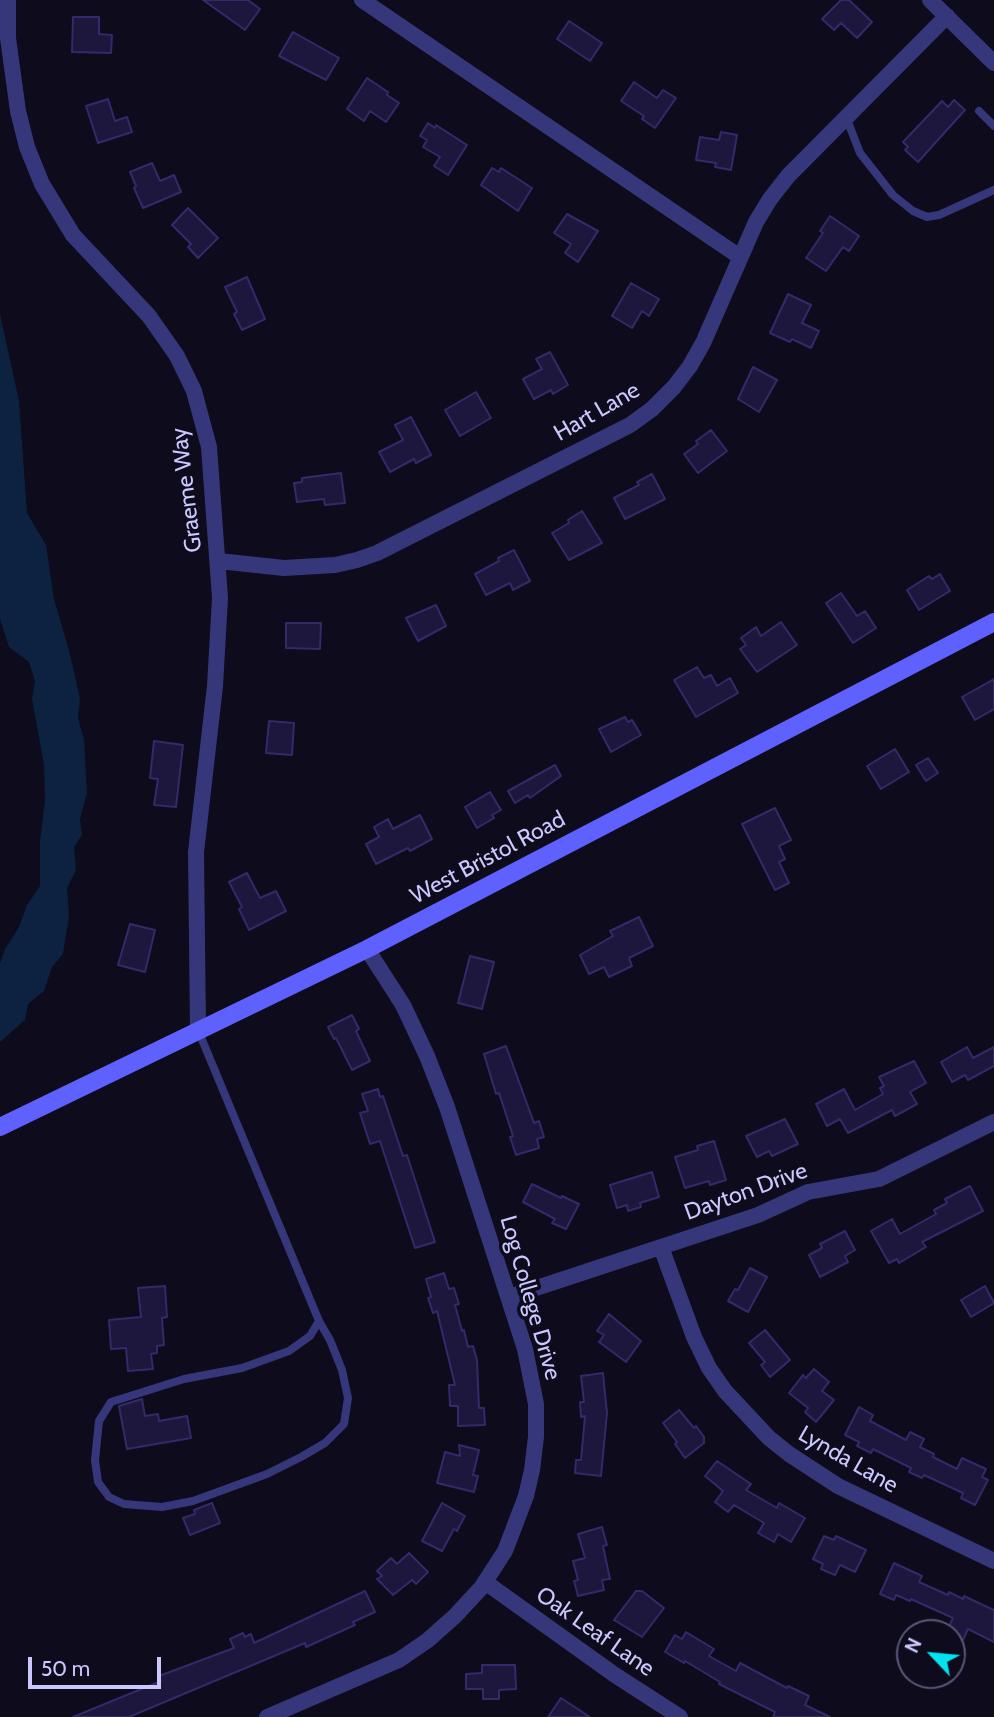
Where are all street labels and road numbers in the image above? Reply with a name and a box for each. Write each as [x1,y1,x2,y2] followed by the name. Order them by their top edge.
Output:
[549,376,645,448] street label: Hart Lane
[166,426,208,554] street label: Graeme Way
[406,806,570,910] street label: West Bristol Road
[681,1157,811,1227] street label: Dayton Drive
[493,1213,567,1383] street label: Log College Drive
[793,1420,903,1500] street label: Lynda Lane
[531,1581,659,1683] street label: Oak Leaf Lane

